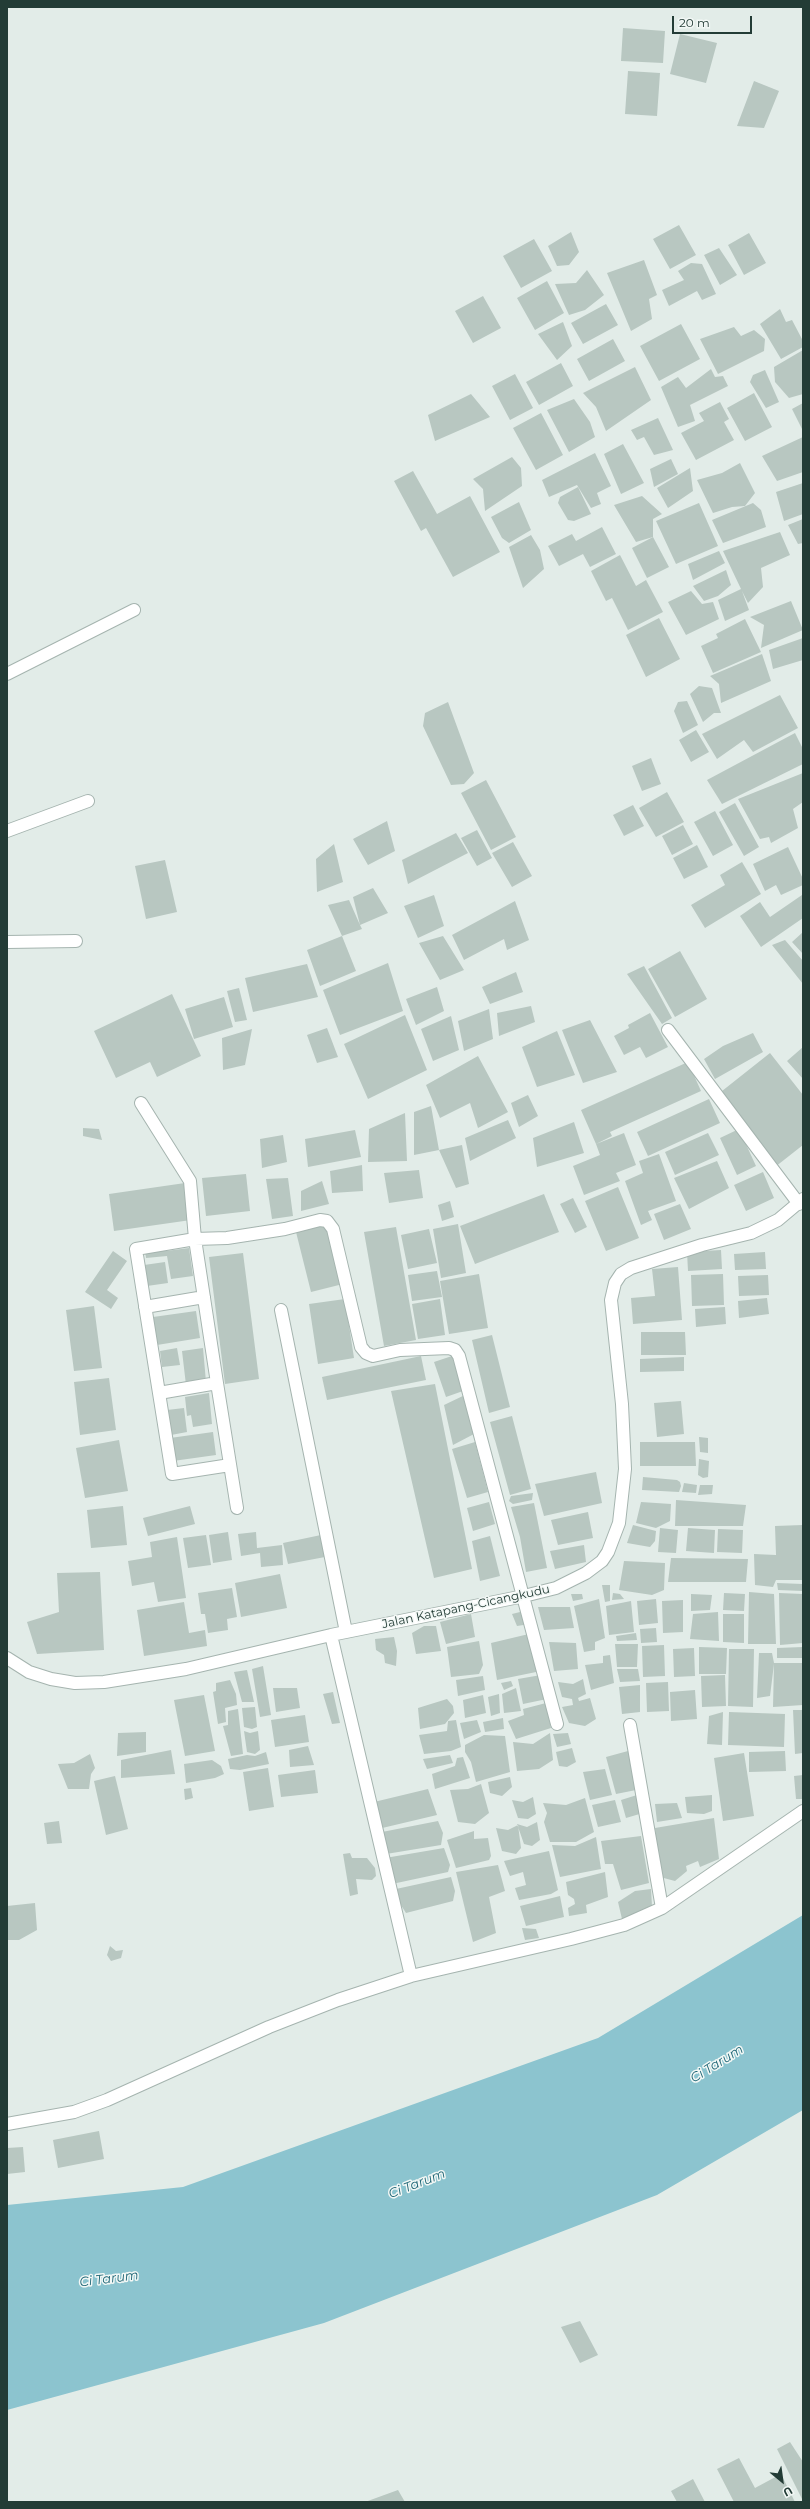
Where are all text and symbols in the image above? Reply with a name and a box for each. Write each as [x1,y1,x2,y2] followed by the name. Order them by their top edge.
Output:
[674,8,754,34] scale bar
[679,15,710,30] text: 20 m
[381,1582,551,1632] street label: Jalan Katapang-Cicangkudu
[688,2042,746,2086] water label: Ci Tarum
[386,2166,448,2202] water label: Ci Tarum
[78,2268,140,2290] water label: Ci Tarum
[762,2461,802,2501] north arrow
[781,2483,795,2500] text: U

